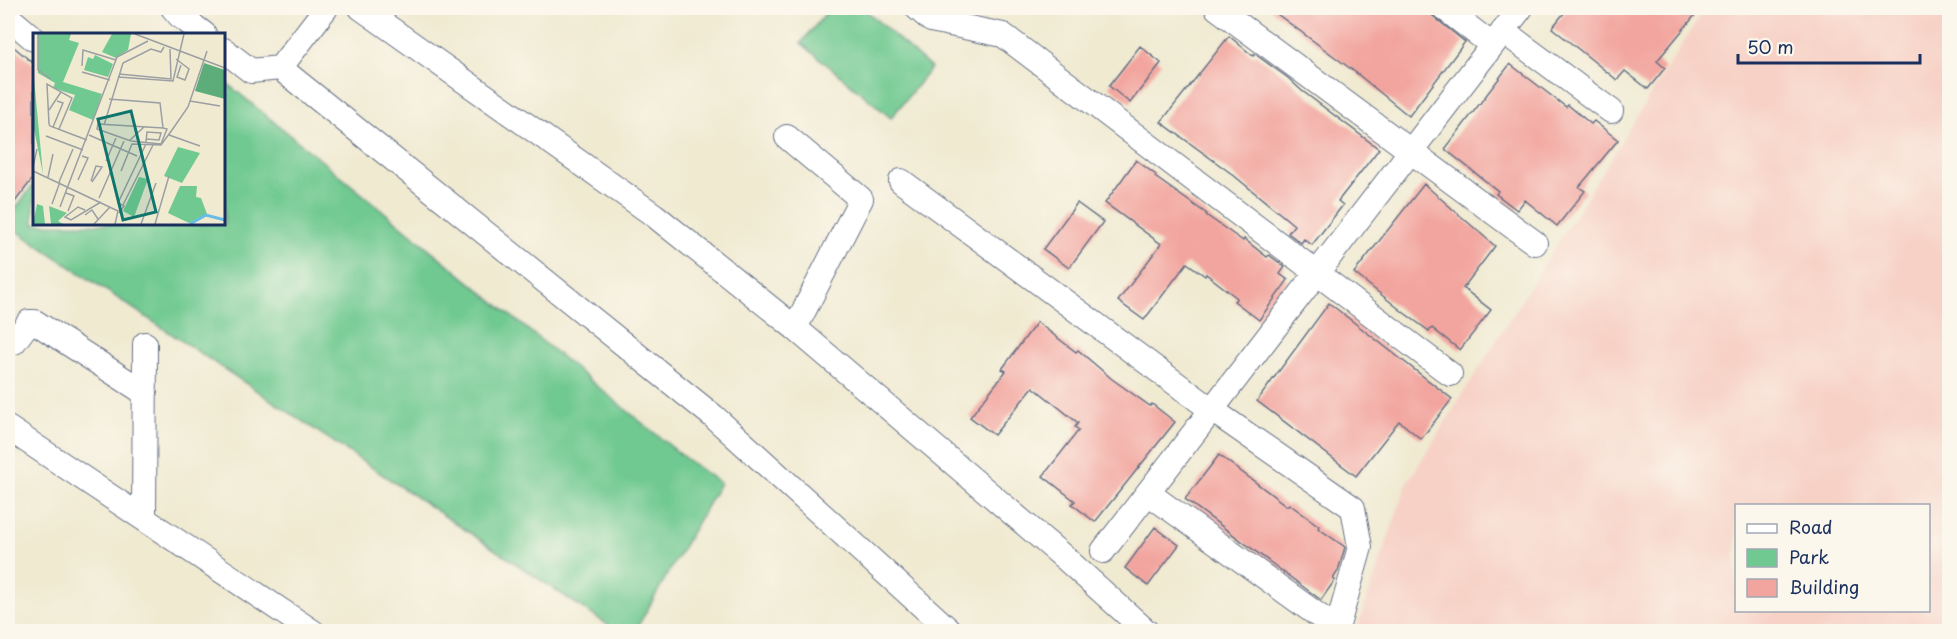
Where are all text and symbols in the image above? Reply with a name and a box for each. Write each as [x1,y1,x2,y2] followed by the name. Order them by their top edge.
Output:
[1738,27,1920,65] scale bar
[33,33,225,225] inset map
[1747,33,1794,60] text: 50 m
[1735,504,1930,612] legend
[1789,513,1833,540] text: Road
[1789,543,1829,570] text: Park
[1789,573,1859,600] text: Building

